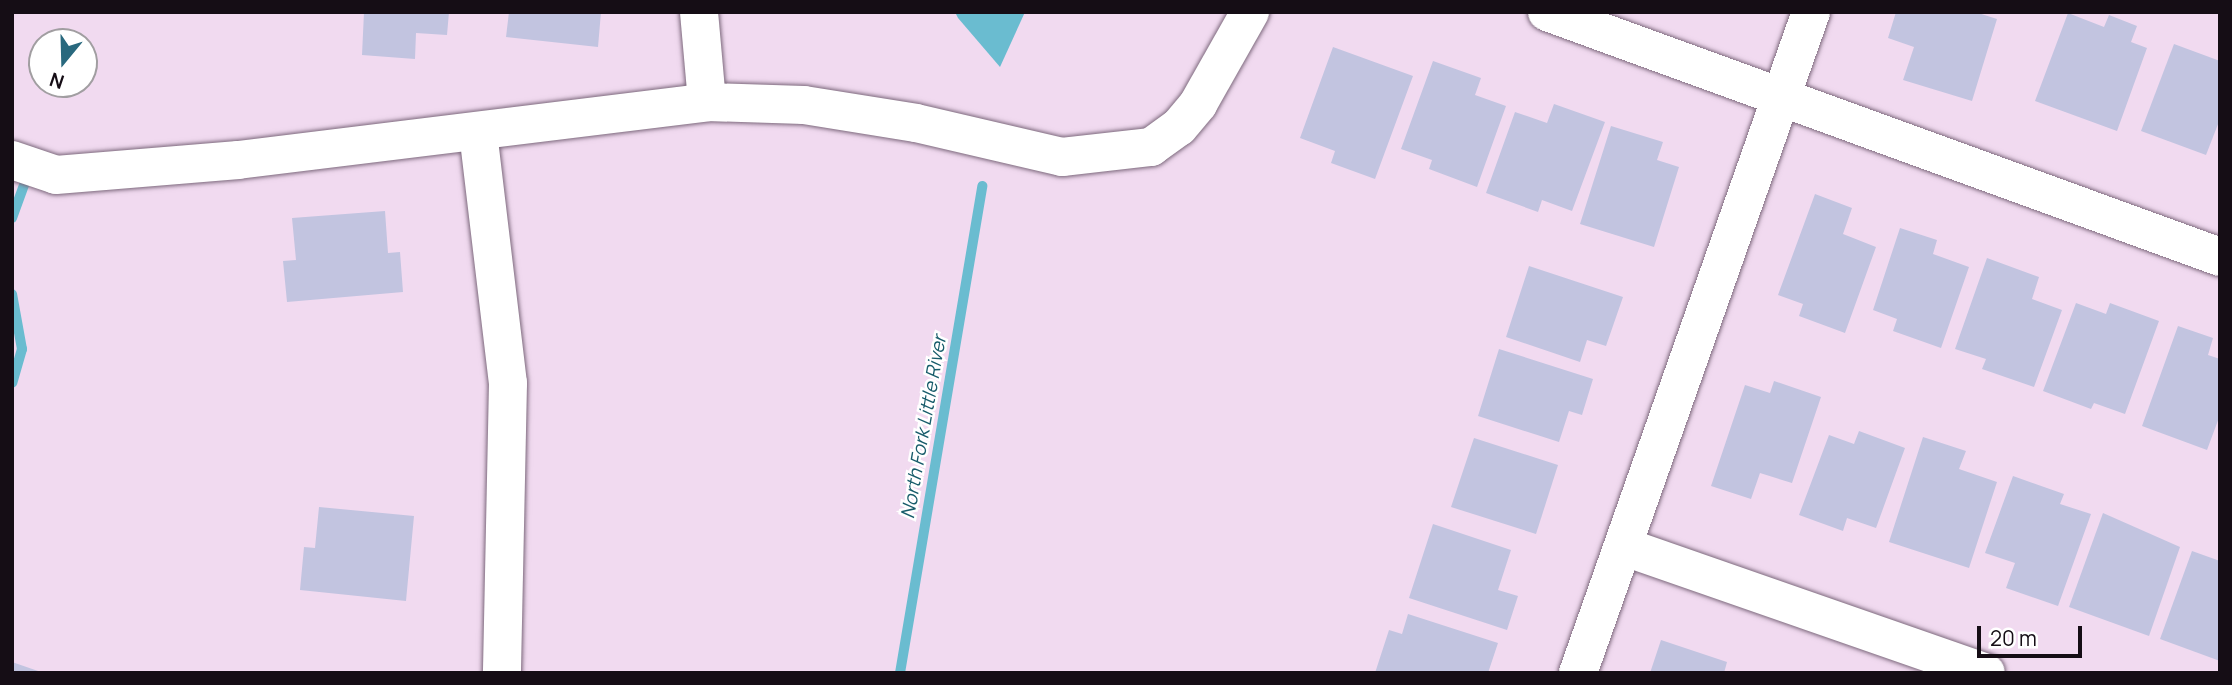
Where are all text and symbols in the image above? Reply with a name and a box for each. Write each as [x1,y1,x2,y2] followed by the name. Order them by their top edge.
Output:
[28,28,98,98] north arrow
[46,66,68,95] text: N
[897,334,951,520] water label: North Fork Little River
[1980,612,2085,656] scale bar
[1990,624,2037,652] text: 20 m

